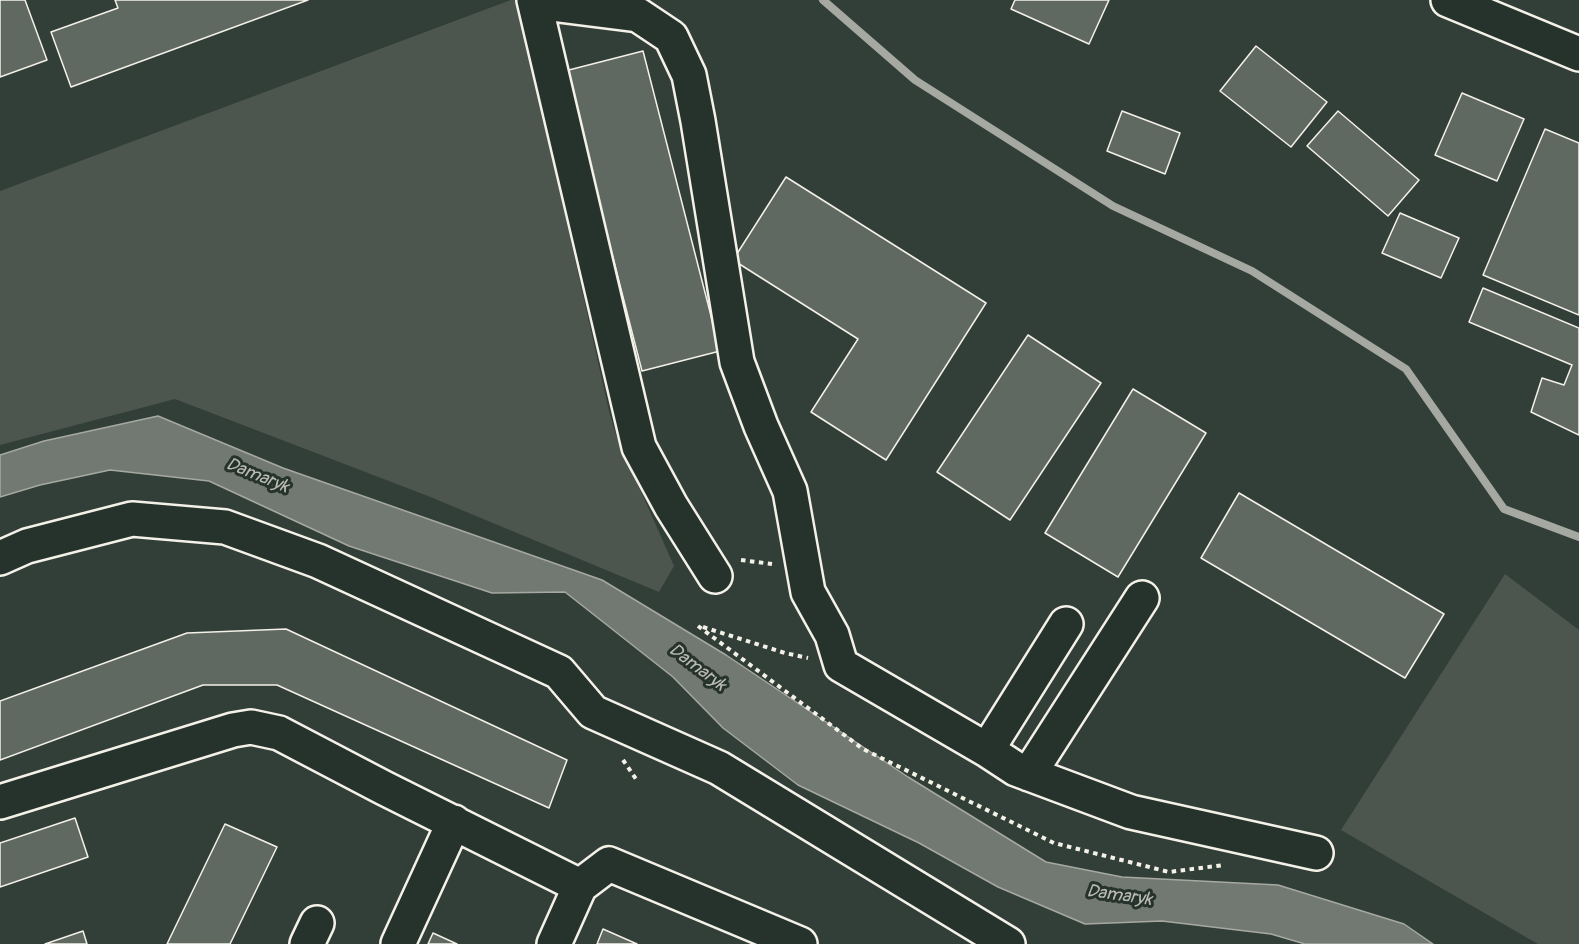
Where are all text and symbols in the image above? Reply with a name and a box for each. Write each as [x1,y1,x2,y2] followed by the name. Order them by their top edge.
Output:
[223,454,291,498] water label: Damaryk
[664,640,730,696] water label: Damaryk
[1085,881,1153,911] water label: Damaryk

